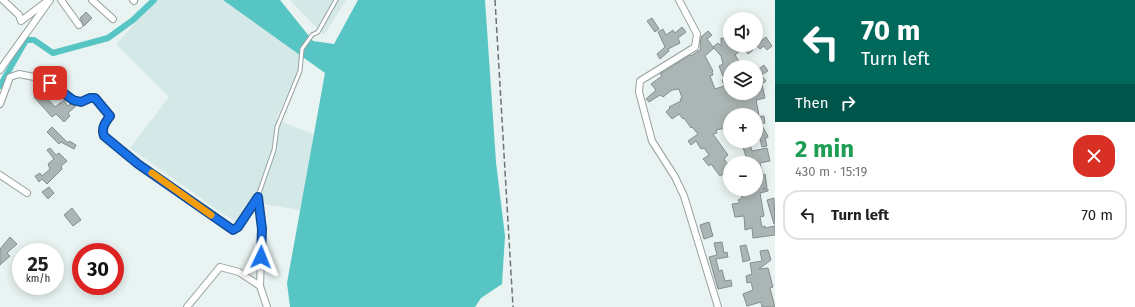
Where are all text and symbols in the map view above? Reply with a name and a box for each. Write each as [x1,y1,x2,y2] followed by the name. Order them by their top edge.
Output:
[723,12,763,196] map controls
[723,12,763,52] button: sound
[861,14,920,47] text: 70 m
[795,16,847,68] icon: left
[861,48,930,70] text: Turn left
[723,60,763,100] button: layers
[33,66,67,100] pin
[39,72,61,94] icon: arrive
[837,92,859,114] icon: right
[795,94,829,112] text: Then
[723,108,763,148] button: +
[795,135,854,163] text: 2 min
[1073,135,1115,177] button: close
[723,156,763,196] button: −
[795,164,867,179] text: 430 m · 15:19
[797,204,819,226] icon: left
[831,206,889,224] text: Turn left
[1081,206,1113,224] text: 70 m
[240,236,282,278] position arrow
[72,243,124,295] speed limit sign: 30
[27,252,49,276] text: 25
[26,273,50,285] text: km/h

